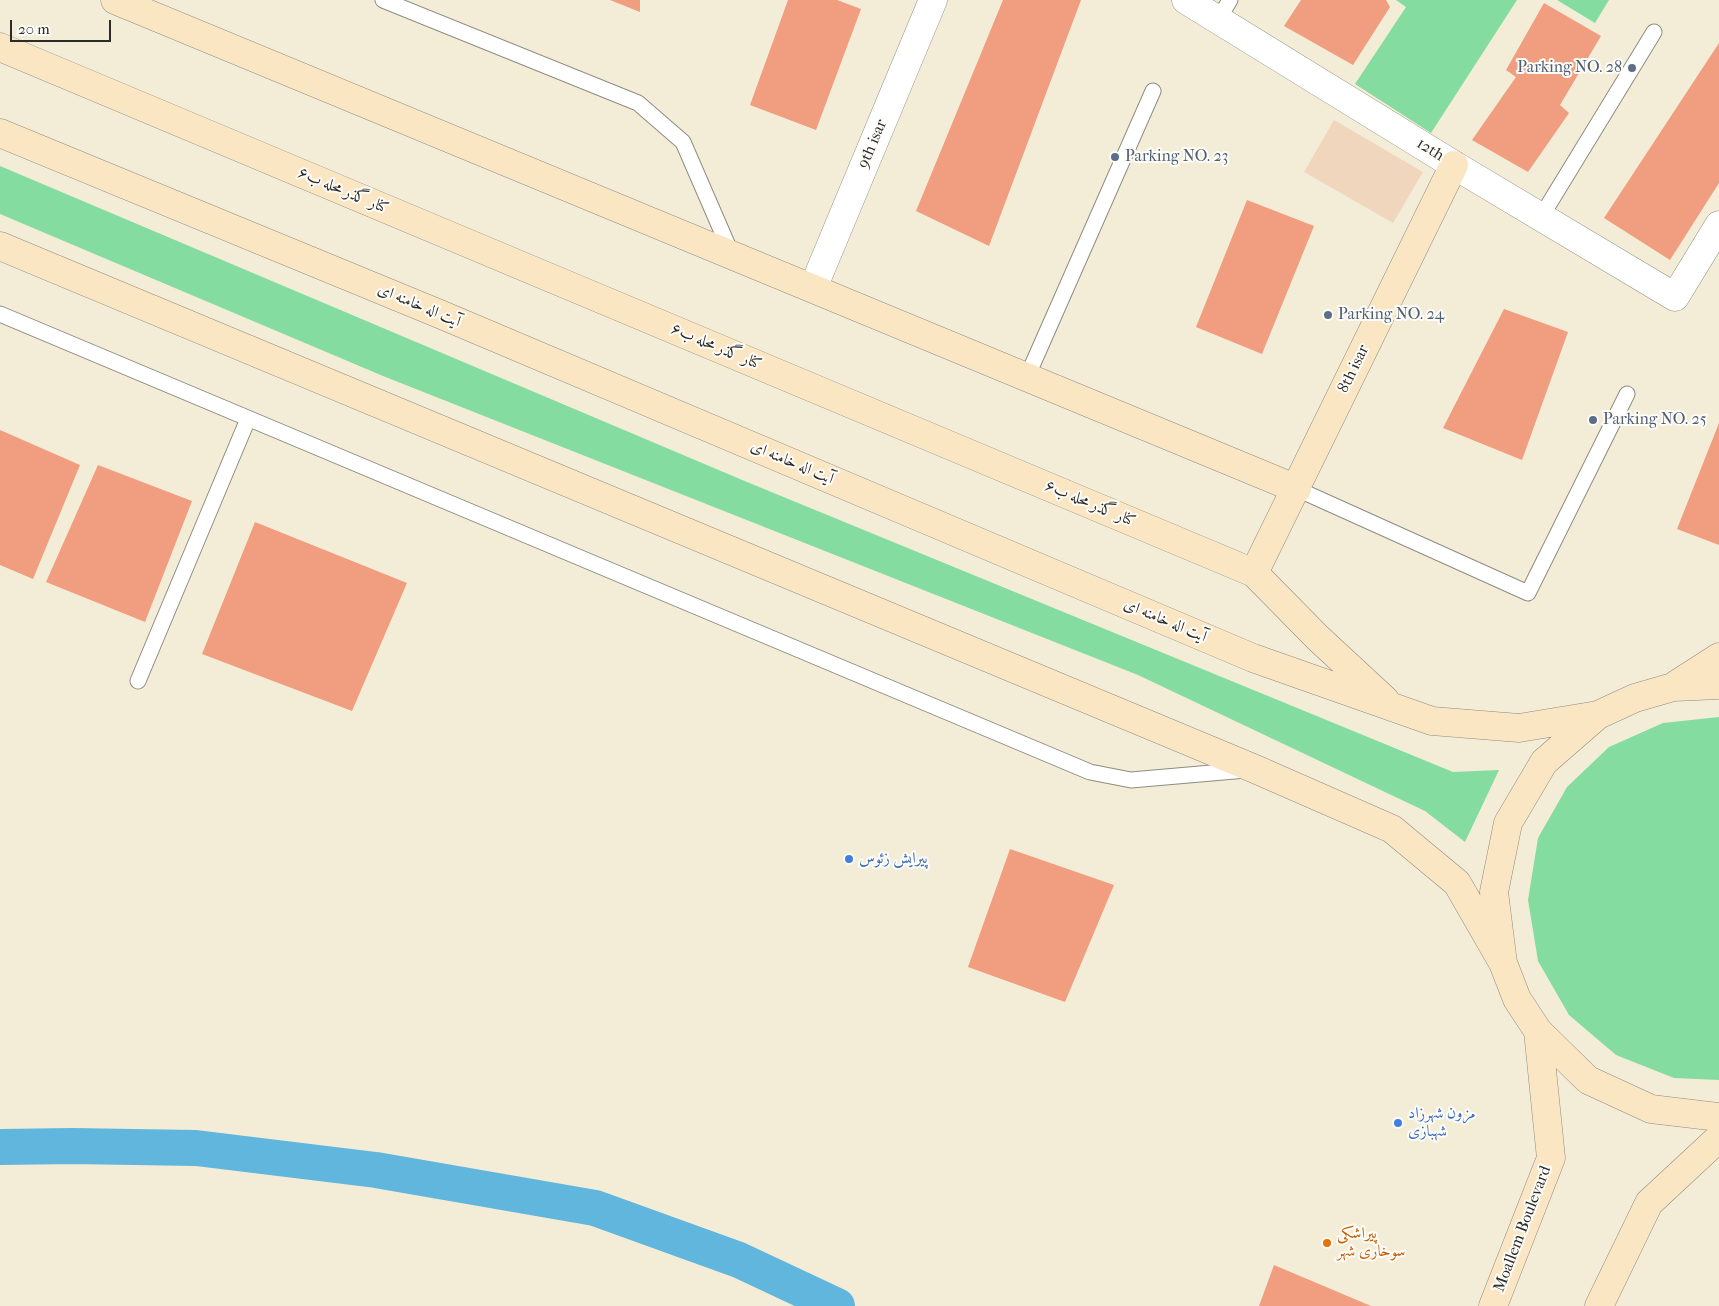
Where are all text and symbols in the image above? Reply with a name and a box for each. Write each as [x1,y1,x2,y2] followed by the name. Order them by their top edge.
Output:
[12,10,114,42] scale bar
[18,20,50,38] text: 20 m
[1517,58,1622,78] place label: Parking NO. 28
[1626,62,1638,74] marker: Parking NO. 28
[854,117,892,171] street label: 9th isar
[1413,134,1447,166] street label: 12th
[1125,147,1228,167] place label: Parking NO. 23
[1109,151,1121,163] marker: Parking NO. 23
[295,163,391,219] street label: کنار گذر محله ب۶
[375,280,463,332] street label: آیت اله خامنه ای
[1338,305,1444,325] place label: Parking NO. 24
[1322,309,1334,321] marker: Parking NO. 24
[668,319,764,375] street label: کنار گذر محله ب۶
[1334,342,1374,396] street label: 8th isar
[1603,410,1707,430] place label: Parking NO. 25
[1587,414,1599,426] marker: Parking NO. 25
[748,437,836,489] street label: آیت اله خامنه ای
[1042,476,1138,532] street label: کنار گذر محله ب۶
[1121,595,1209,647] street label: آیت اله خامنه ای
[859,849,927,869] place label: پیرایش زئوس
[843,853,855,865] marker: پیرایش زئوس
[1408,1104,1475,1142] place label: مزون شهرزاد شهبازی
[1392,1117,1404,1129] marker: مزون شهرزاد شهبازی
[1490,1163,1556,1295] street label: Moallem Boulevard
[1337,1224,1405,1262] place label: پیراشکی سوخاری شهر
[1321,1237,1333,1249] marker: پیراشکی سوخاری شهر

